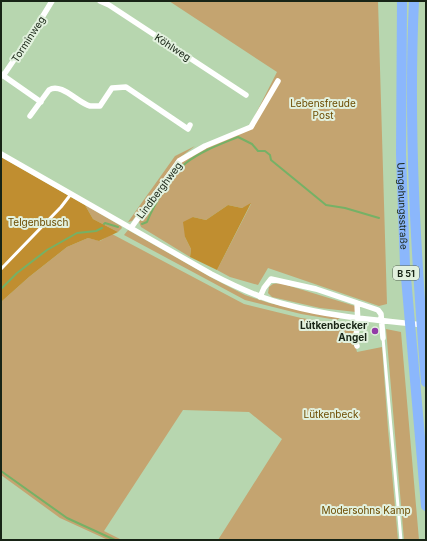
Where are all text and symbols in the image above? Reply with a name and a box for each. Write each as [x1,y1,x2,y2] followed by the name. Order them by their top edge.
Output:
[9,14,47,64] street label: Torminweg
[153,31,193,63] street label: Köhlweg
[290,97,356,121] park label: Lebensfreude Post
[134,159,184,221] street label: Lindberghweg
[395,162,410,250] street label: Umgehungsstraße
[8,216,68,228] park label: Telgenbusch
[393,266,419,280] road number: B 51
[300,319,367,344] place label: Lütkenbecker Angel
[370,326,380,336] marker: Lütkenbecker Angel
[304,408,359,420] park label: Lütkenbeck
[321,504,411,516] park label: Modersohns Kamp

